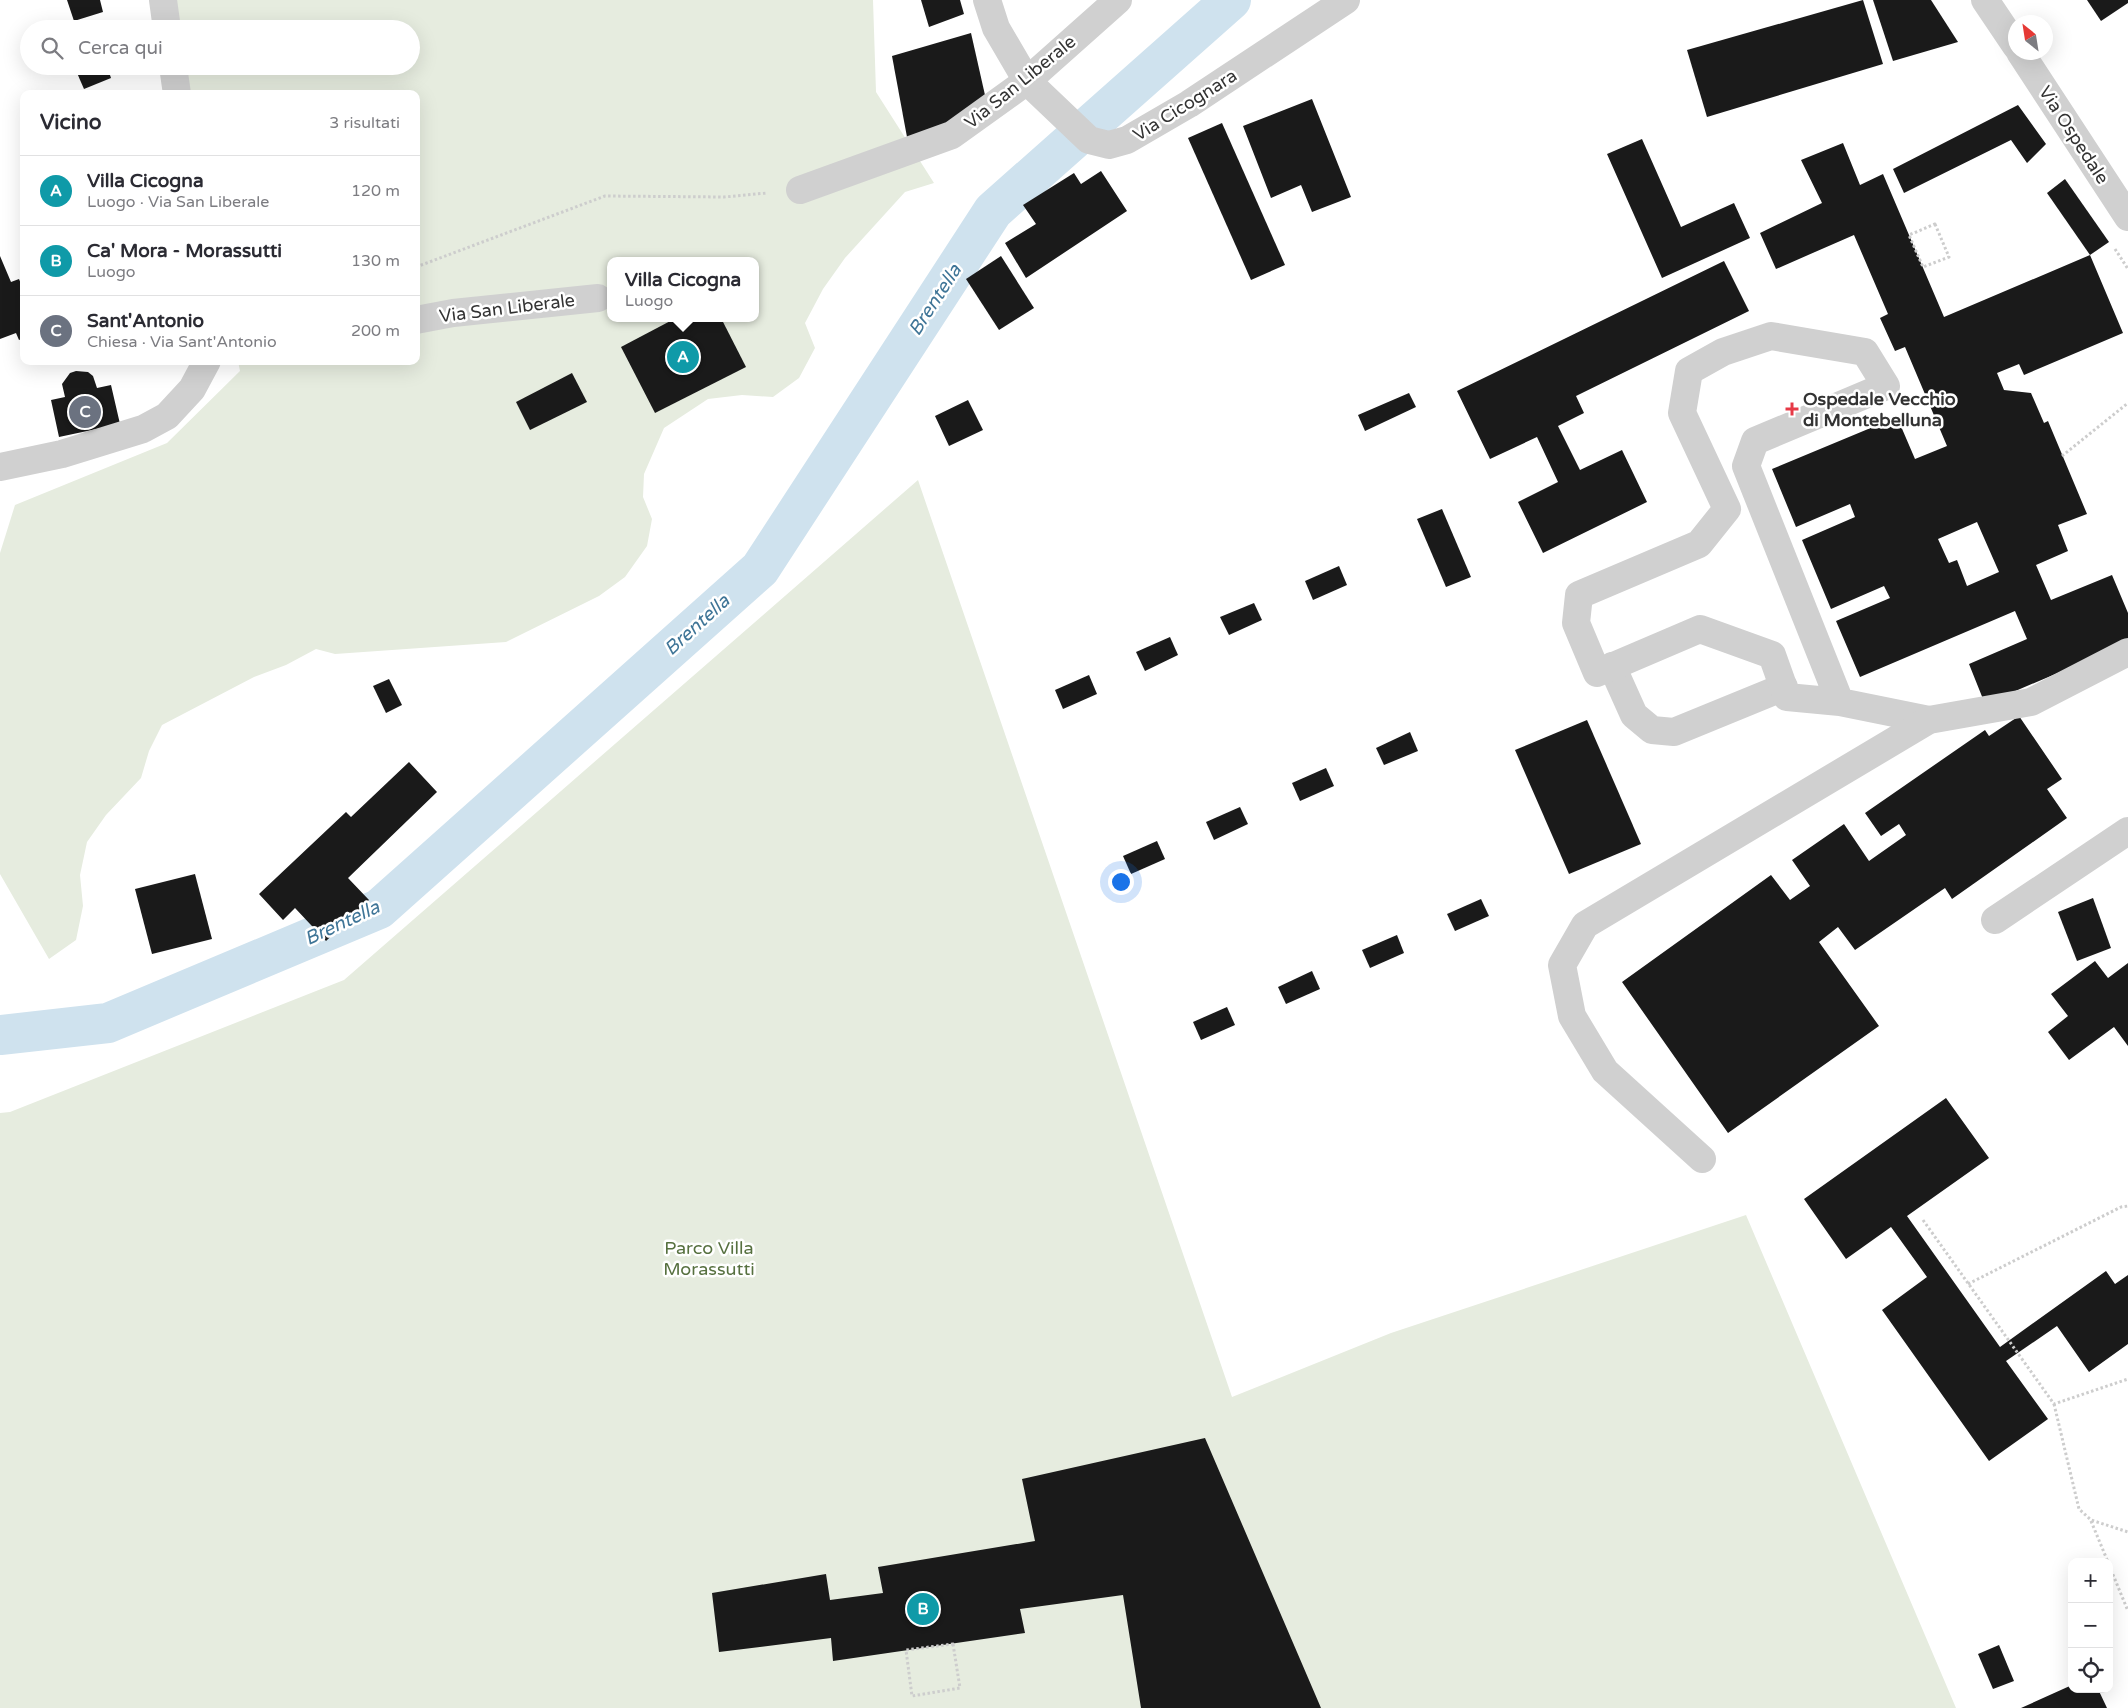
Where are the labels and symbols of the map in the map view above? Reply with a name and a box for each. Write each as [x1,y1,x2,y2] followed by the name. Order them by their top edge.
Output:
[2008,15,2053,60] north arrow
[960,30,1080,134] street label: Via San Liberale
[1129,64,1241,146] street label: Via Cicognara
[2034,82,2114,188] street label: Via Ospedale
[904,259,967,340] water label: Brentella
[438,289,576,327] street label: Via San Liberale
[667,338,699,376] pin: A
[1803,388,1956,431] place label: Ospedale Vecchio di Montebelluna
[69,393,101,431] pin: C
[1785,402,1799,416] marker: Ospedale Vecchio di Montebelluna
[660,589,735,660] water label: Brentella
[1108,869,1134,895] your location
[301,896,384,950] water label: Brentella
[663,1237,755,1280] park label: Parco Villa Morassutti
[907,1590,939,1628] pin: B

